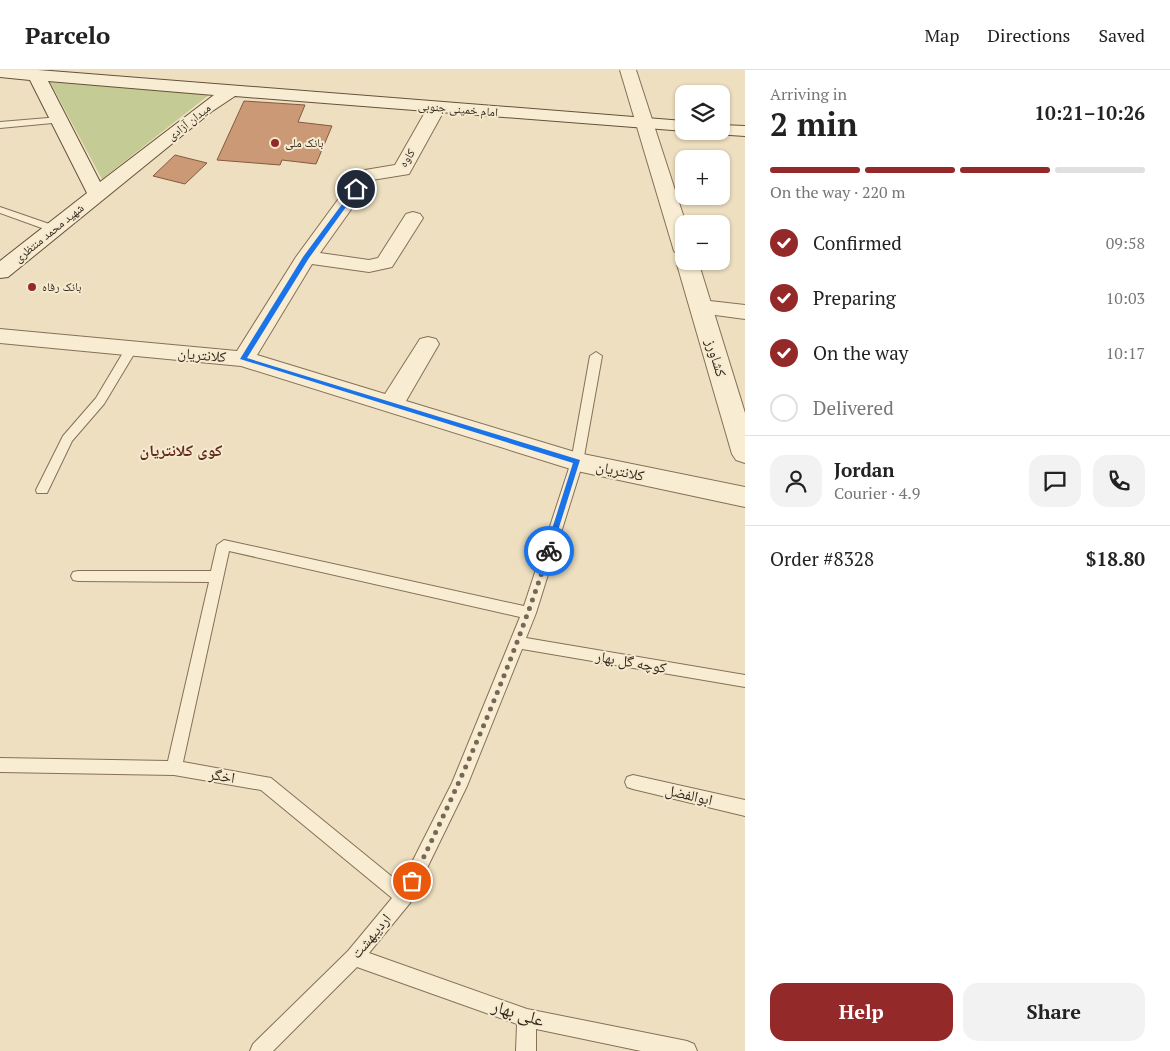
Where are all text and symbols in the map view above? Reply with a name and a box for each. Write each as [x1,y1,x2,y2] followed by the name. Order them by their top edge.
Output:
[25,19,110,51] text: Parcelo
[924,23,959,47] text: Map
[987,23,1070,47] text: Directions
[1098,23,1145,47] text: Saved
[770,83,847,105] text: Arriving in
[675,85,730,270] map controls
[675,85,730,140] button: layers
[417,98,499,120] street label: امام خمینی جنوبی
[164,100,214,143] street label: میدان آزادی
[1034,100,1145,125] text: 10:21–10:26
[770,103,858,145] text: 2 min
[285,135,324,150] place label: بانک ملی
[269,137,281,149] marker: بانک ملی
[395,146,418,170] street label: کاوه
[675,150,730,205] button: +
[335,168,377,210] pin
[342,175,370,203] icon: home
[770,181,905,203] text: On the way · 220 m
[11,200,87,266] street label: شهید محمد منتظری
[675,215,730,270] button: −
[770,229,798,257] icon: check
[813,230,902,255] text: Confirmed
[1106,232,1145,254] text: 09:58
[42,279,81,294] place label: بانک رفاه
[26,281,38,293] marker: بانک رفاه
[770,284,798,312] icon: check
[813,285,896,310] text: Preparing
[1106,287,1145,309] text: 10:03
[701,335,732,379] street label: کشاورز
[770,339,798,367] icon: check
[813,340,908,365] text: On the way
[177,342,227,367] street label: کلانتریان
[1106,342,1145,364] text: 10:17
[813,395,894,420] text: Delivered
[140,439,222,461] district label: کوی کلانتریان
[594,455,646,486] street label: کلانتریان
[770,455,822,507] button: person
[1029,455,1081,507] button: chat
[1093,455,1145,507] button: phone
[834,457,895,482] text: Jordan
[834,482,920,504] text: Courier · 4.9
[524,526,574,576] courier
[535,537,563,565] icon: bike
[770,546,874,571] text: Order #8328
[1086,546,1145,571] text: $18.80
[593,645,668,678] street label: کوچه گل بهار
[207,763,237,787] street label: اخگر
[663,779,715,810] street label: ابوالفضل
[391,860,433,902] pin
[398,867,426,895] icon: bag
[346,909,395,962] street label: اردیبهشت
[770,983,953,1041] button: Help
[963,983,1145,1041] button: Share
[488,992,547,1031] street label: علی بهار

